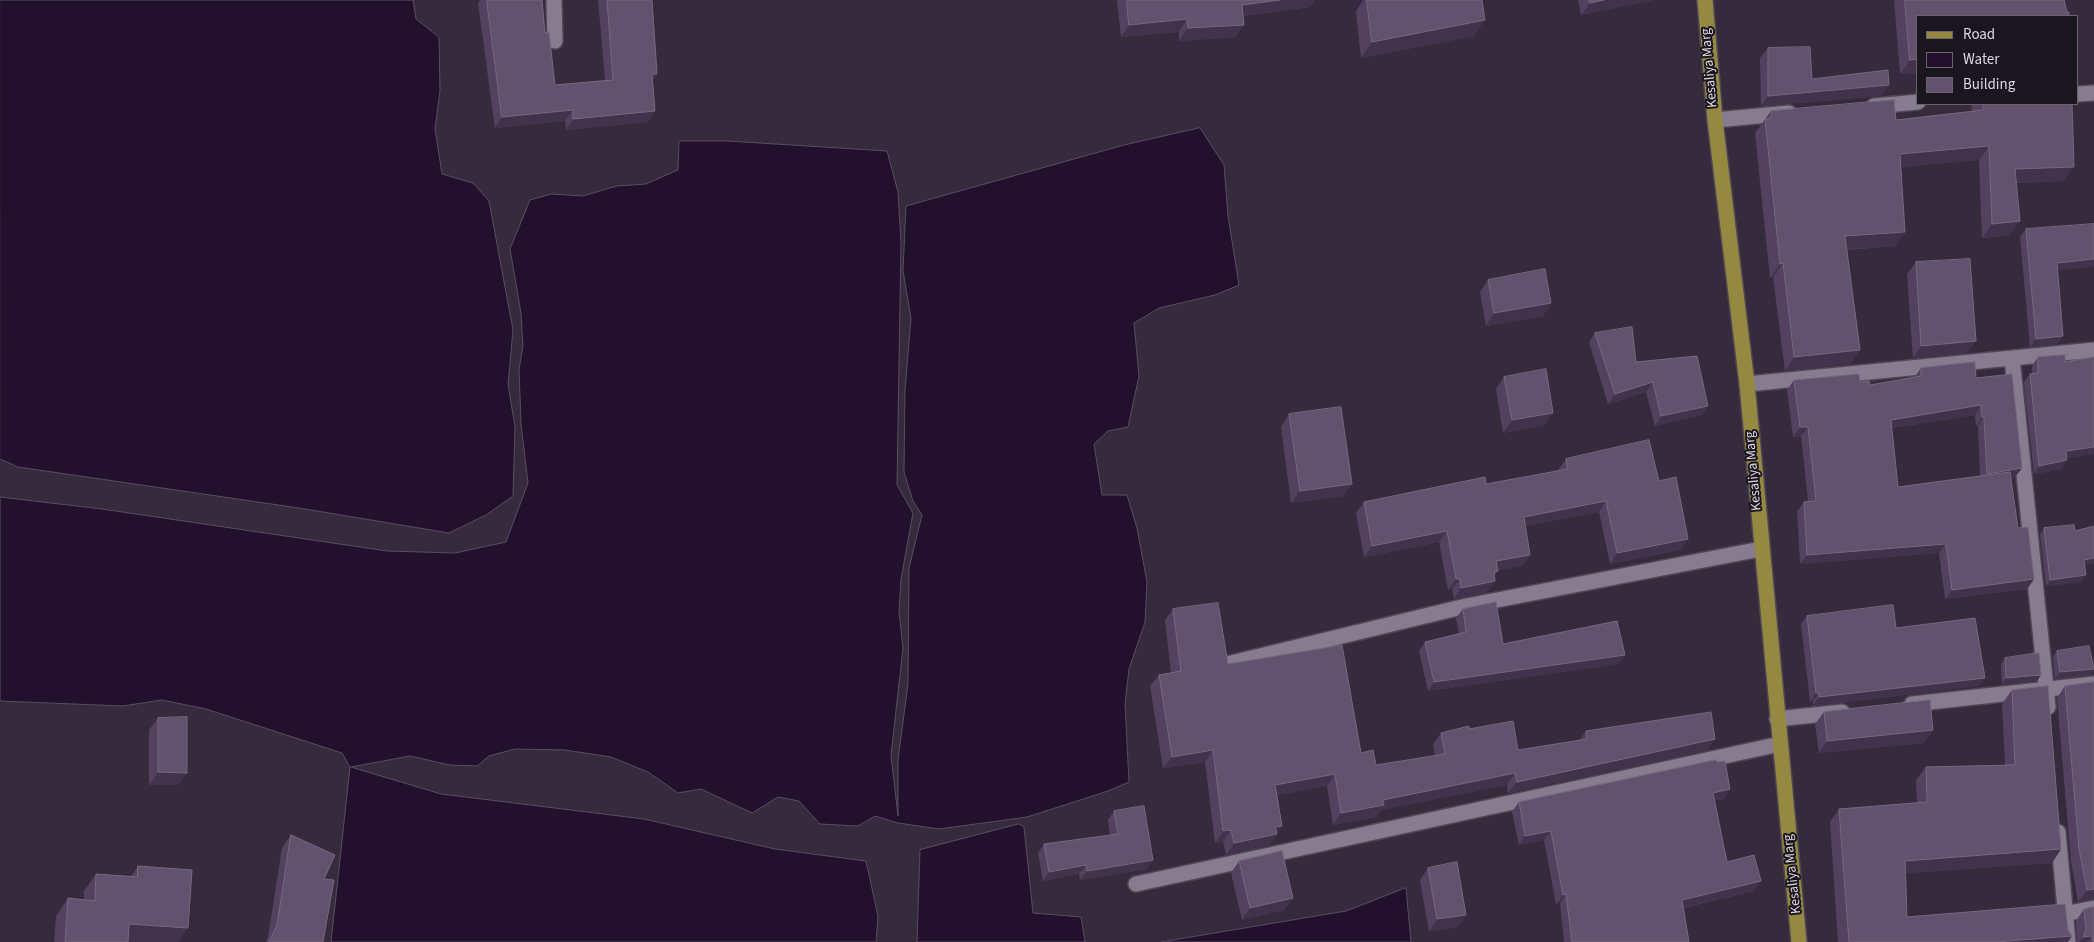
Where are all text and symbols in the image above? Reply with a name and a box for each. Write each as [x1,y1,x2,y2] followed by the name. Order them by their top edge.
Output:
[1916,15,2079,105] legend
[1963,24,1995,45] text: Road
[1698,27,1722,109] street label: Kesaliya Marg
[1963,49,1999,70] text: Water
[1963,74,2015,95] text: Building
[1742,430,1766,512] street label: Kesaliya Marg
[1780,833,1806,915] street label: Kesaliya Marg

